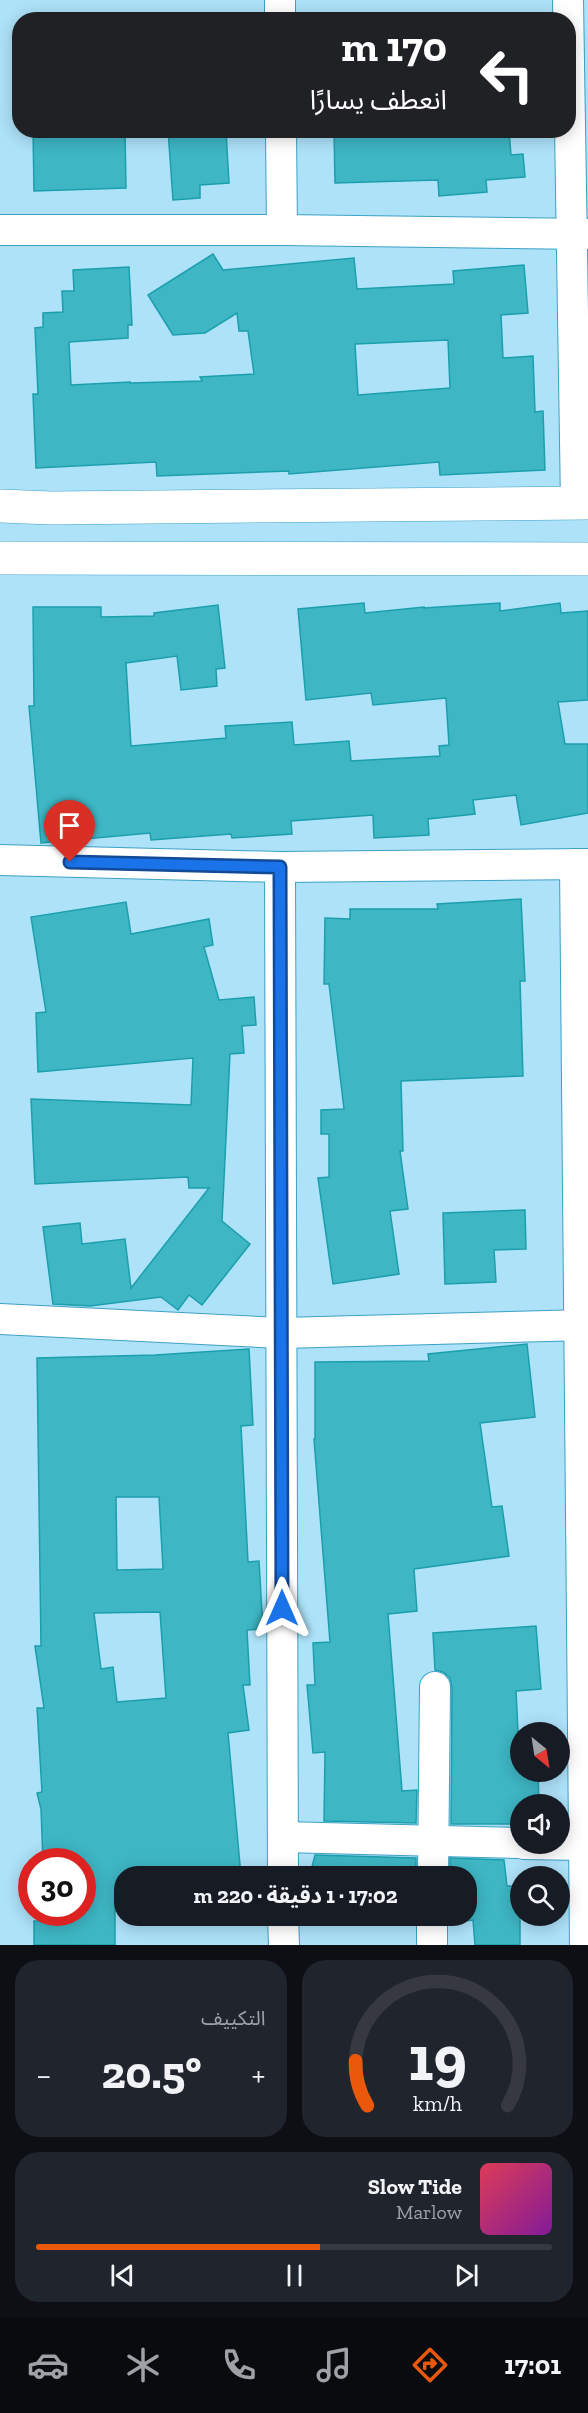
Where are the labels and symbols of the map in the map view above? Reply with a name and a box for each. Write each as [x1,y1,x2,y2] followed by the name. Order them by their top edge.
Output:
[44,800,95,862] pin
[250,1576,314,1640] position arrow
[510,1722,570,1782] north arrow
[18,1848,96,1926] speed limit sign: 30

